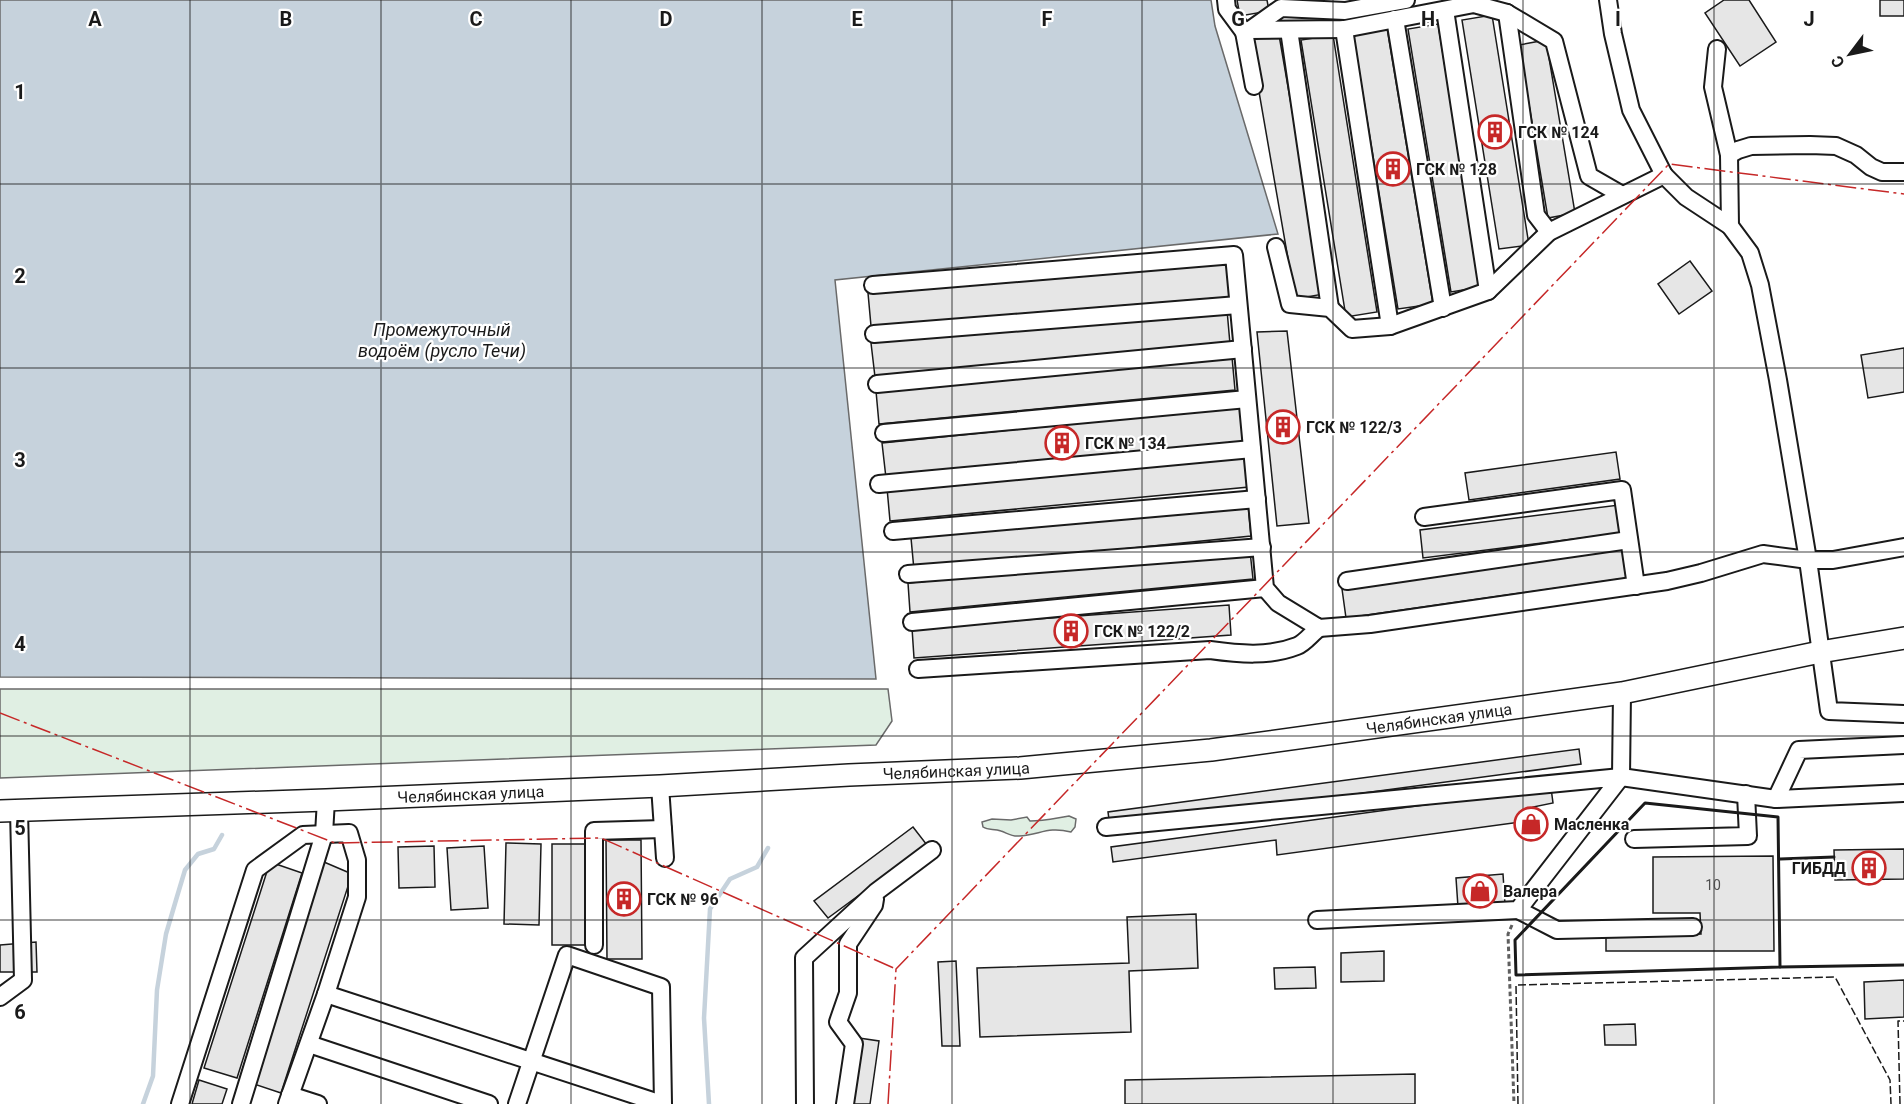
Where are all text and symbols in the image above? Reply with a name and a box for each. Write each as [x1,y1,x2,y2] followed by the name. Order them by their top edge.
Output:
[88,7,102,31] text: A
[280,7,292,31] text: B
[469,7,483,31] text: C
[660,7,673,31] text: D
[851,7,863,31] text: E
[1042,7,1053,31] text: F
[1231,7,1245,31] text: G
[1421,7,1435,31] text: H
[1615,7,1621,31] text: I
[1803,7,1815,31] text: J
[1820,24,1880,84] north arrow
[1827,52,1849,71] text: С
[14,80,26,104] text: 1
[1477,114,1513,150] building icon: ГСК № 124
[1518,123,1599,142] place label: ГСК № 124
[1375,151,1411,187] building icon: ГСК № 128
[1416,160,1497,179] place label: ГСК № 128
[14,264,26,288] text: 2
[358,319,526,362] water label: Промежуточный водоём (русло Течи)
[1265,409,1301,445] building icon: ГСК № 122/3
[1306,418,1402,437] place label: ГСК № 122/3
[1044,425,1080,461] building icon: ГСК № 134
[1085,434,1166,453] place label: ГСК № 134
[14,448,26,472] text: 3
[1053,613,1089,649] building icon: ГСК № 122/2
[1094,622,1190,641] place label: ГСК № 122/2
[14,632,26,656] text: 4
[1365,699,1513,738] street label: Челябинская улица
[882,758,1030,783] street label: Челябинская улица
[397,781,545,807] street label: Челябинская улица
[1513,806,1549,842] shop icon: Масленка
[1554,815,1630,834] place label: Масленка
[14,816,26,840] text: 5
[1851,850,1887,886] building icon: ГИБДД
[1792,859,1846,878] place label: ГИБДД
[1462,873,1498,909] shop icon: Валера
[1705,877,1721,893] house number: 10
[606,881,642,917] building icon: ГСК № 96
[1503,882,1557,901] place label: Валера
[647,890,719,909] place label: ГСК № 96
[14,1000,26,1024] text: 6

